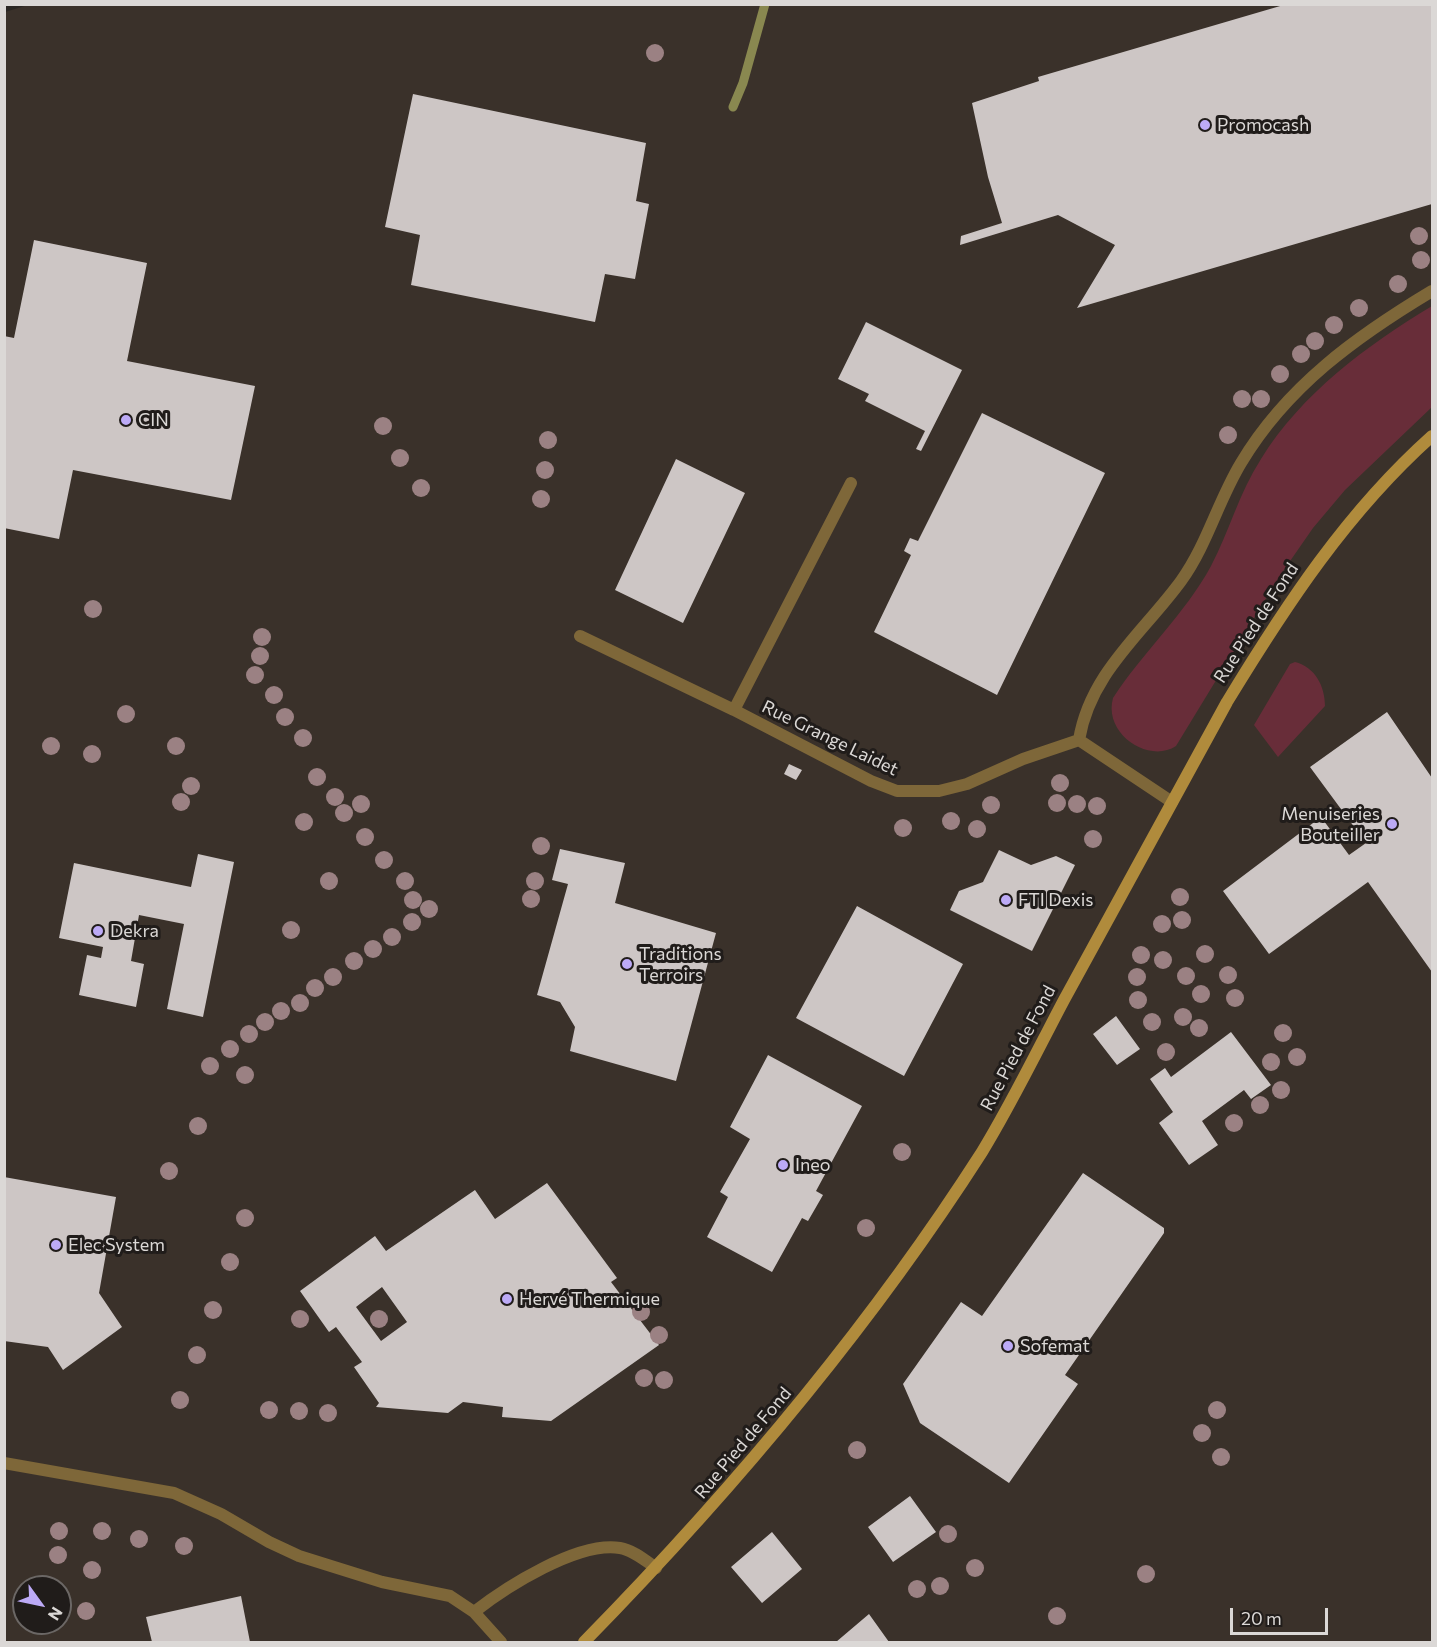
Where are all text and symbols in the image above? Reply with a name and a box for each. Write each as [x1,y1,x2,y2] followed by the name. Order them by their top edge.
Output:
[1217,114,1309,136] place label: Promocash
[1198,118,1212,132] marker: Promocash
[138,409,169,431] place label: CIN
[119,413,133,427] marker: CIN
[1209,559,1303,687] street label: Rue Pied de Fond
[758,696,902,780] street label: Rue Grange Laidet
[1281,803,1380,846] place label: Menuiseries Bouteiller
[1385,817,1399,831] marker: Menuiseries Bouteiller
[1018,889,1093,911] place label: FTI Dexis
[999,893,1013,907] marker: FTI Dexis
[110,920,159,942] place label: Dekra
[91,924,105,938] marker: Dekra
[639,943,722,986] place label: Traditions Terroirs
[620,957,634,971] marker: Traditions Terroirs
[976,982,1060,1114] street label: Rue Pied de Fond
[795,1154,831,1176] place label: Ineo
[776,1158,790,1172] marker: Ineo
[68,1234,165,1256] place label: Elec System
[49,1238,63,1252] marker: Elec System
[519,1288,660,1310] place label: Hervé Thermique
[500,1292,514,1306] marker: Hervé Thermique
[1020,1335,1090,1357] place label: Sofemat
[1001,1339,1015,1353] marker: Sofemat
[690,1383,796,1503] street label: Rue Pied de Fond
[12,1575,72,1635] north arrow
[1233,1596,1330,1634] scale bar
[45,1604,67,1624] text: N
[1241,1607,1282,1629] text: 20 m

